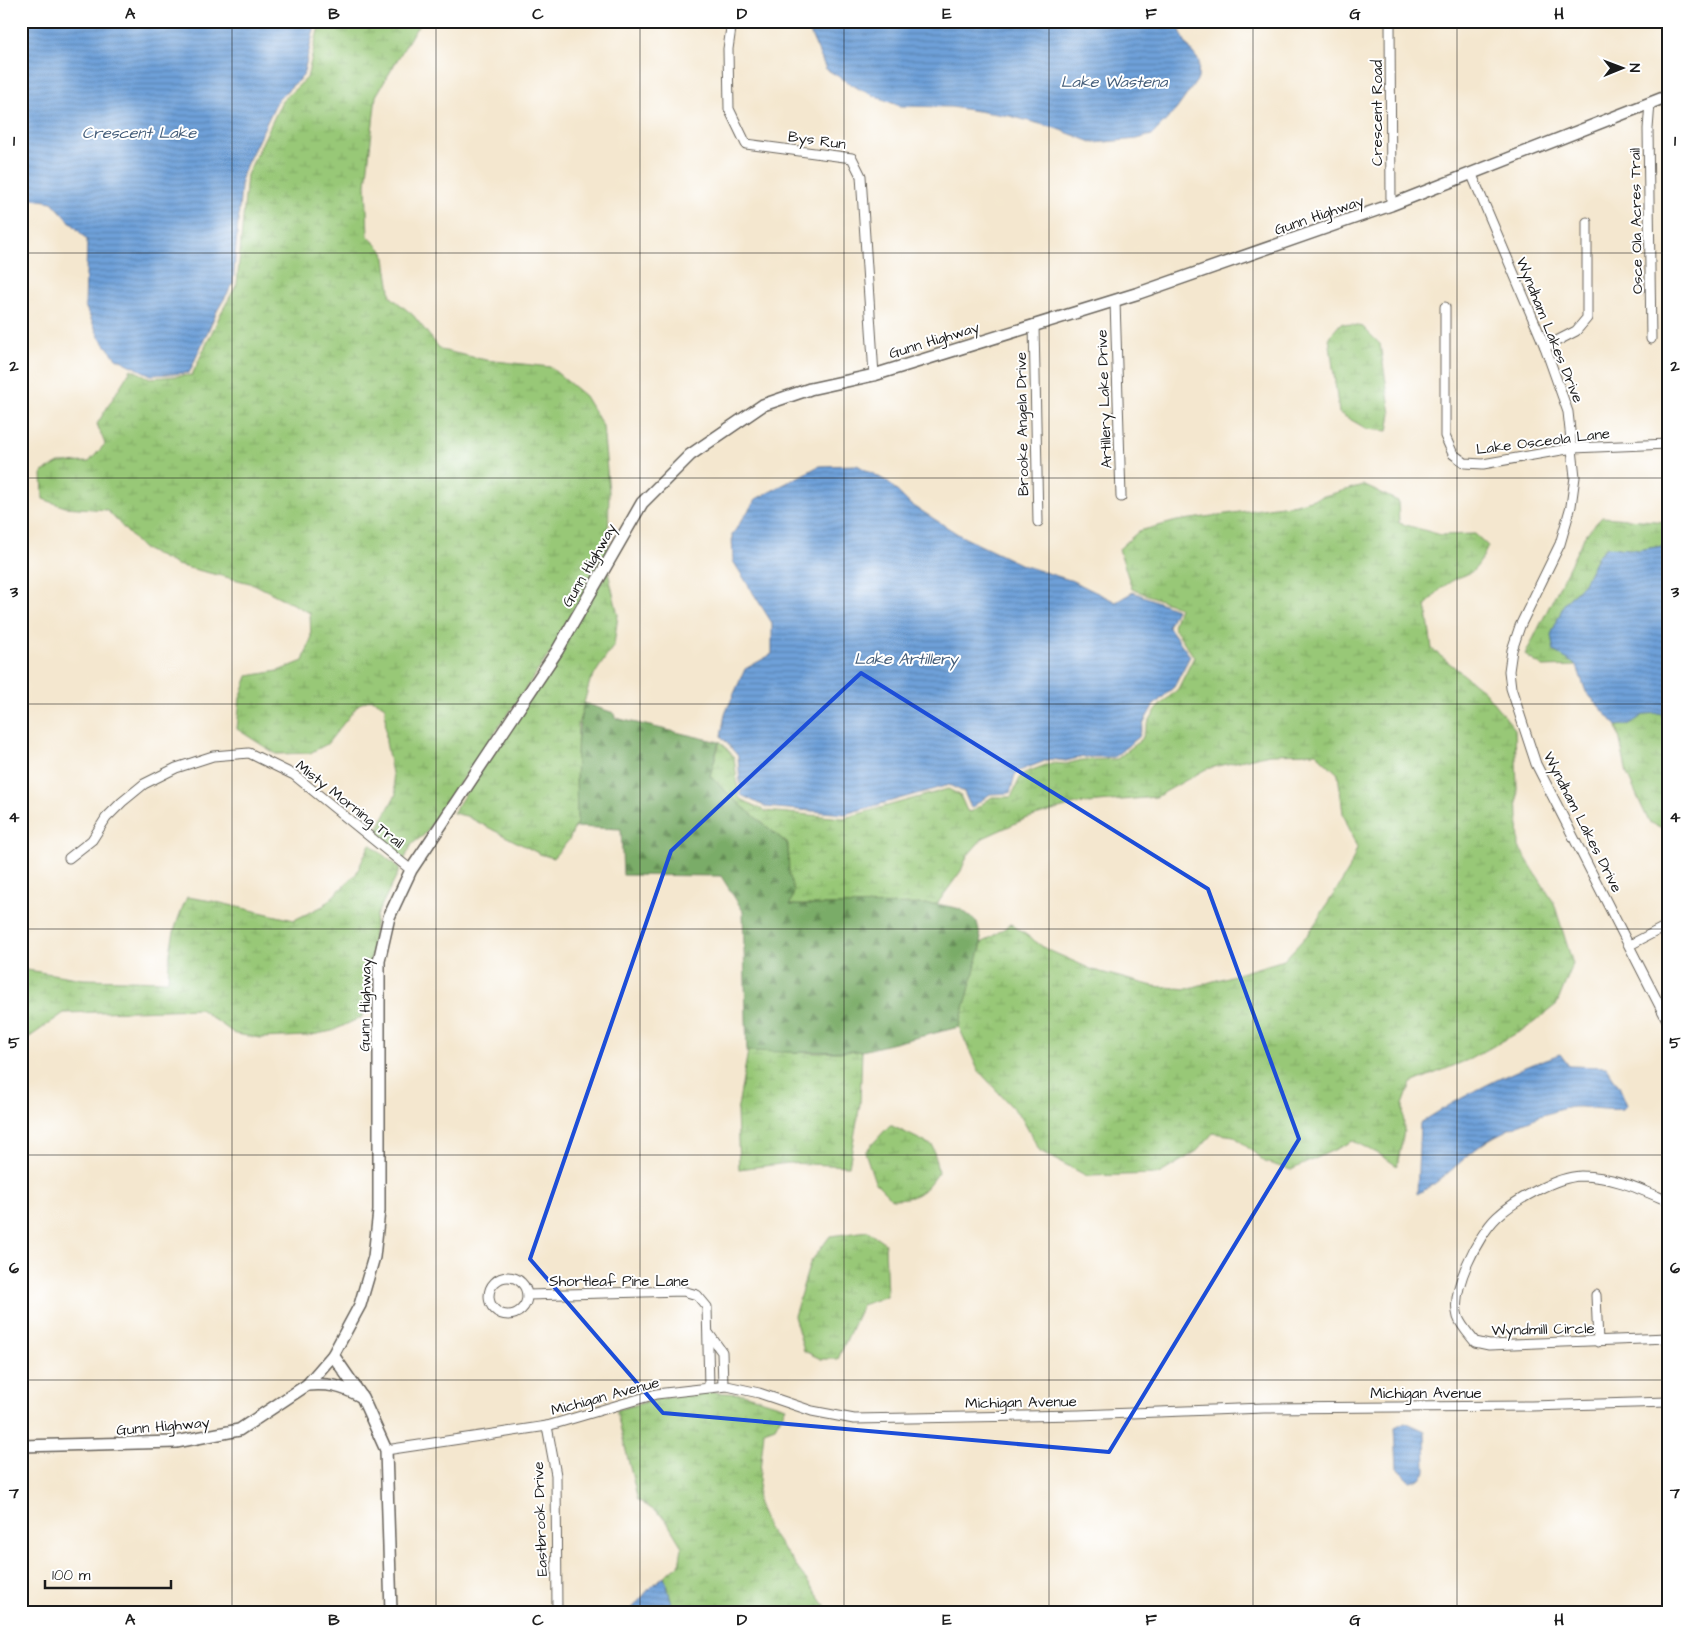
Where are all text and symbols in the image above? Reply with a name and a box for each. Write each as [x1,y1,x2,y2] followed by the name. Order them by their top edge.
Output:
[125,3,136,25] text: A
[328,3,340,25] text: B
[532,3,544,25] text: C
[737,3,748,25] text: D
[942,3,952,25] text: E
[1145,3,1157,25] text: F
[1349,3,1361,25] text: G
[1554,3,1564,25] text: H
[1596,42,1646,92] north arrow
[1367,60,1388,166] street label: Crescent Road
[1624,63,1644,73] text: N
[1061,71,1168,93] water label: Lake Wastena
[82,122,197,144] water label: Crescent Lake
[786,126,848,156] street label: Bys Run
[13,130,16,152] text: 1
[1674,130,1677,152] text: 1
[1625,148,1648,294] street label: Osce Ola Acres Trail
[1272,190,1367,242] street label: Gunn Highway
[1510,254,1588,407] street label: Wyndham Lakes Drive
[886,317,982,365] street label: Gunn Highway
[1092,329,1118,469] street label: Artillery Lake Drive
[1011,352,1035,496] street label: Brooke Angela Drive
[8,355,19,377] text: 2
[1669,355,1680,377] text: 2
[1475,423,1611,460] street label: Lake Osceola Lane
[557,520,623,611] street label: Gunn Highway
[9,581,19,603] text: 3
[1670,581,1680,603] text: 3
[854,648,960,671] water label: Lake Artillery
[1537,748,1627,897] street label: Wyndham Lakes Drive
[290,755,408,854] street label: Misty Morning Trail
[9,806,20,828] text: 4
[1670,806,1681,828] text: 4
[354,958,378,1052] street label: Gunn Highway
[8,1032,20,1054] text: 5
[1669,1032,1681,1054] text: 5
[9,1257,19,1279] text: 6
[1670,1257,1680,1279] text: 6
[549,1271,689,1292] street label: Shortleaf Pine Lane
[1491,1318,1595,1342] street label: Wyndmill Circle
[549,1372,662,1422] street label: Michigan Avenue
[1370,1383,1482,1405] street label: Michigan Avenue
[965,1391,1077,1415] street label: Michigan Avenue
[116,1412,211,1442] street label: Gunn Highway
[528,1461,553,1577] street label: Eastbrook Drive
[8,1482,19,1504] text: 7
[1669,1482,1680,1504] text: 7
[45,1558,171,1590] scale bar
[52,1565,91,1586] text: 100 m
[125,1609,136,1631] text: A
[328,1609,340,1631] text: B
[532,1609,544,1631] text: C
[737,1609,748,1631] text: D
[942,1609,952,1631] text: E
[1145,1609,1157,1631] text: F
[1349,1609,1361,1631] text: G
[1554,1609,1564,1631] text: H

